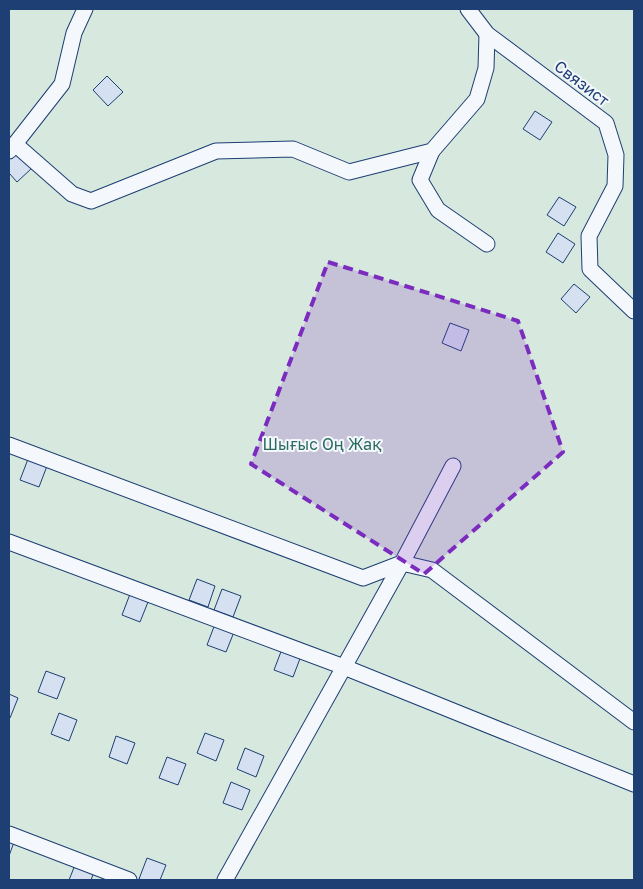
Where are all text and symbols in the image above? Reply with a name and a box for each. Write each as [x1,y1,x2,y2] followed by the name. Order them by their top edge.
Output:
[551,56,614,110] street label: Связист
[262,434,382,454] park label: Шығыс Оң Жақ

